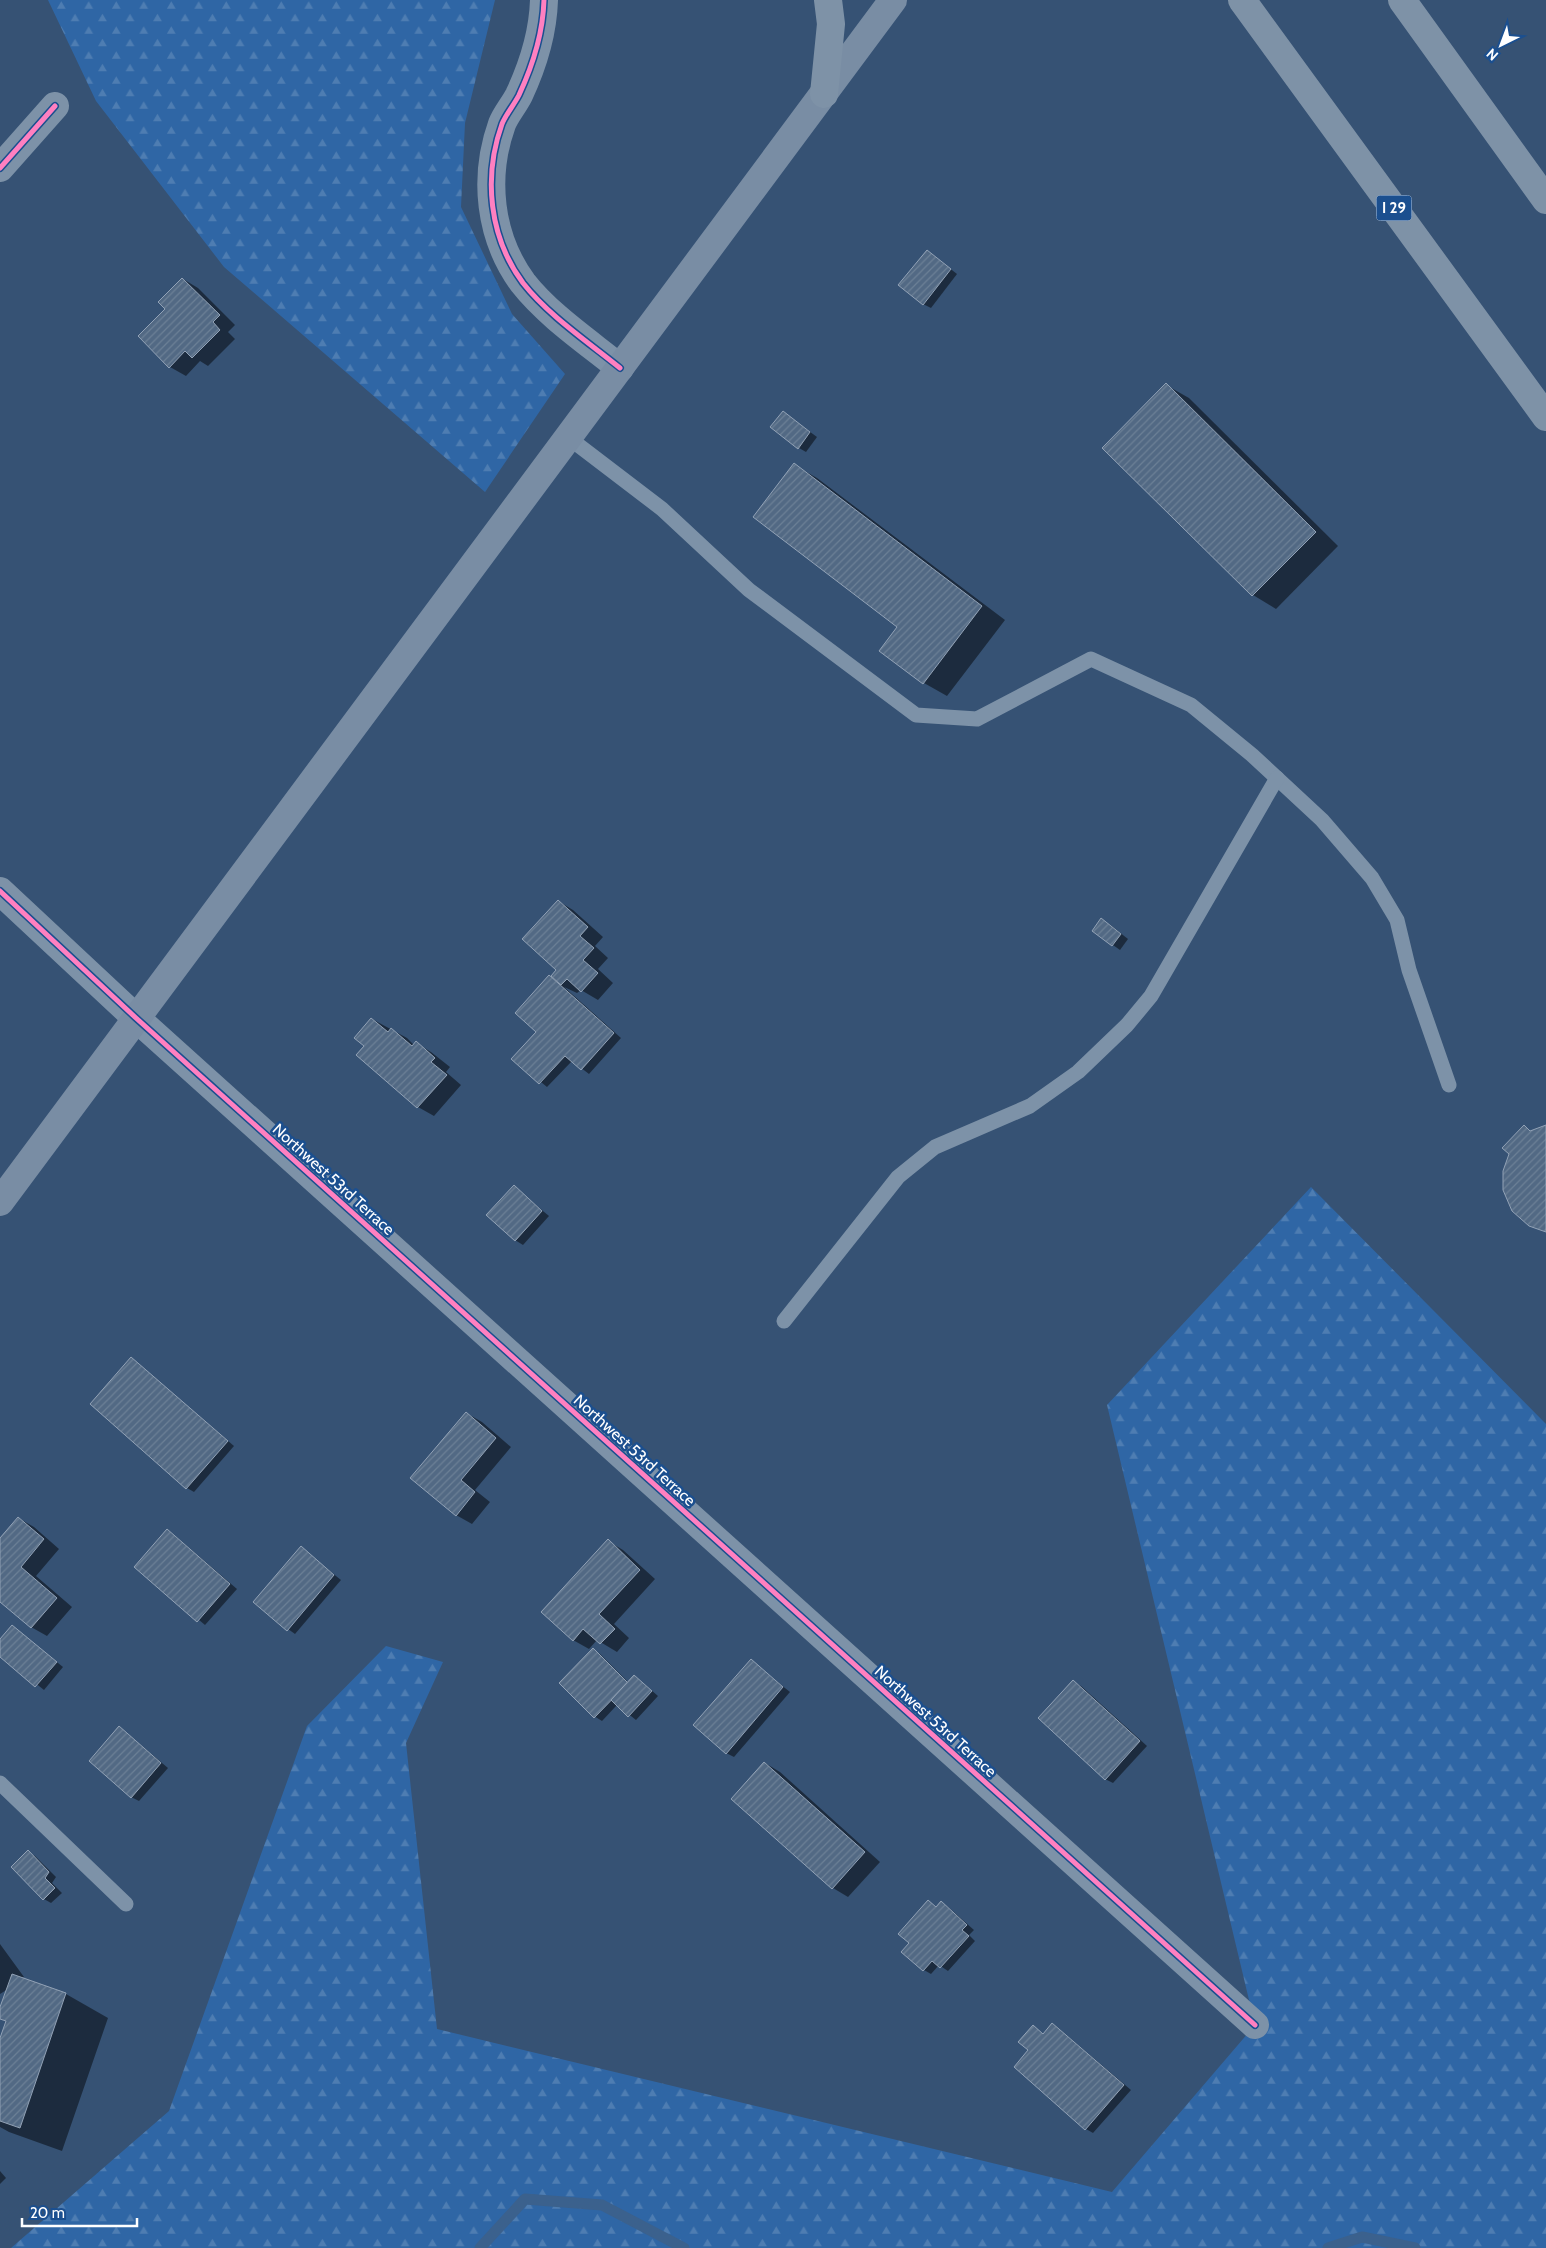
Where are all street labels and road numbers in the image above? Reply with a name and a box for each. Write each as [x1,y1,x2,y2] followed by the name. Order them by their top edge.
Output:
[1376,196,1412,220] road number: I 29
[269,1120,398,1239] street label: Northwest 53rd Terrace
[570,1391,699,1510] street label: Northwest 53rd Terrace
[871,1662,1000,1781] street label: Northwest 53rd Terrace

